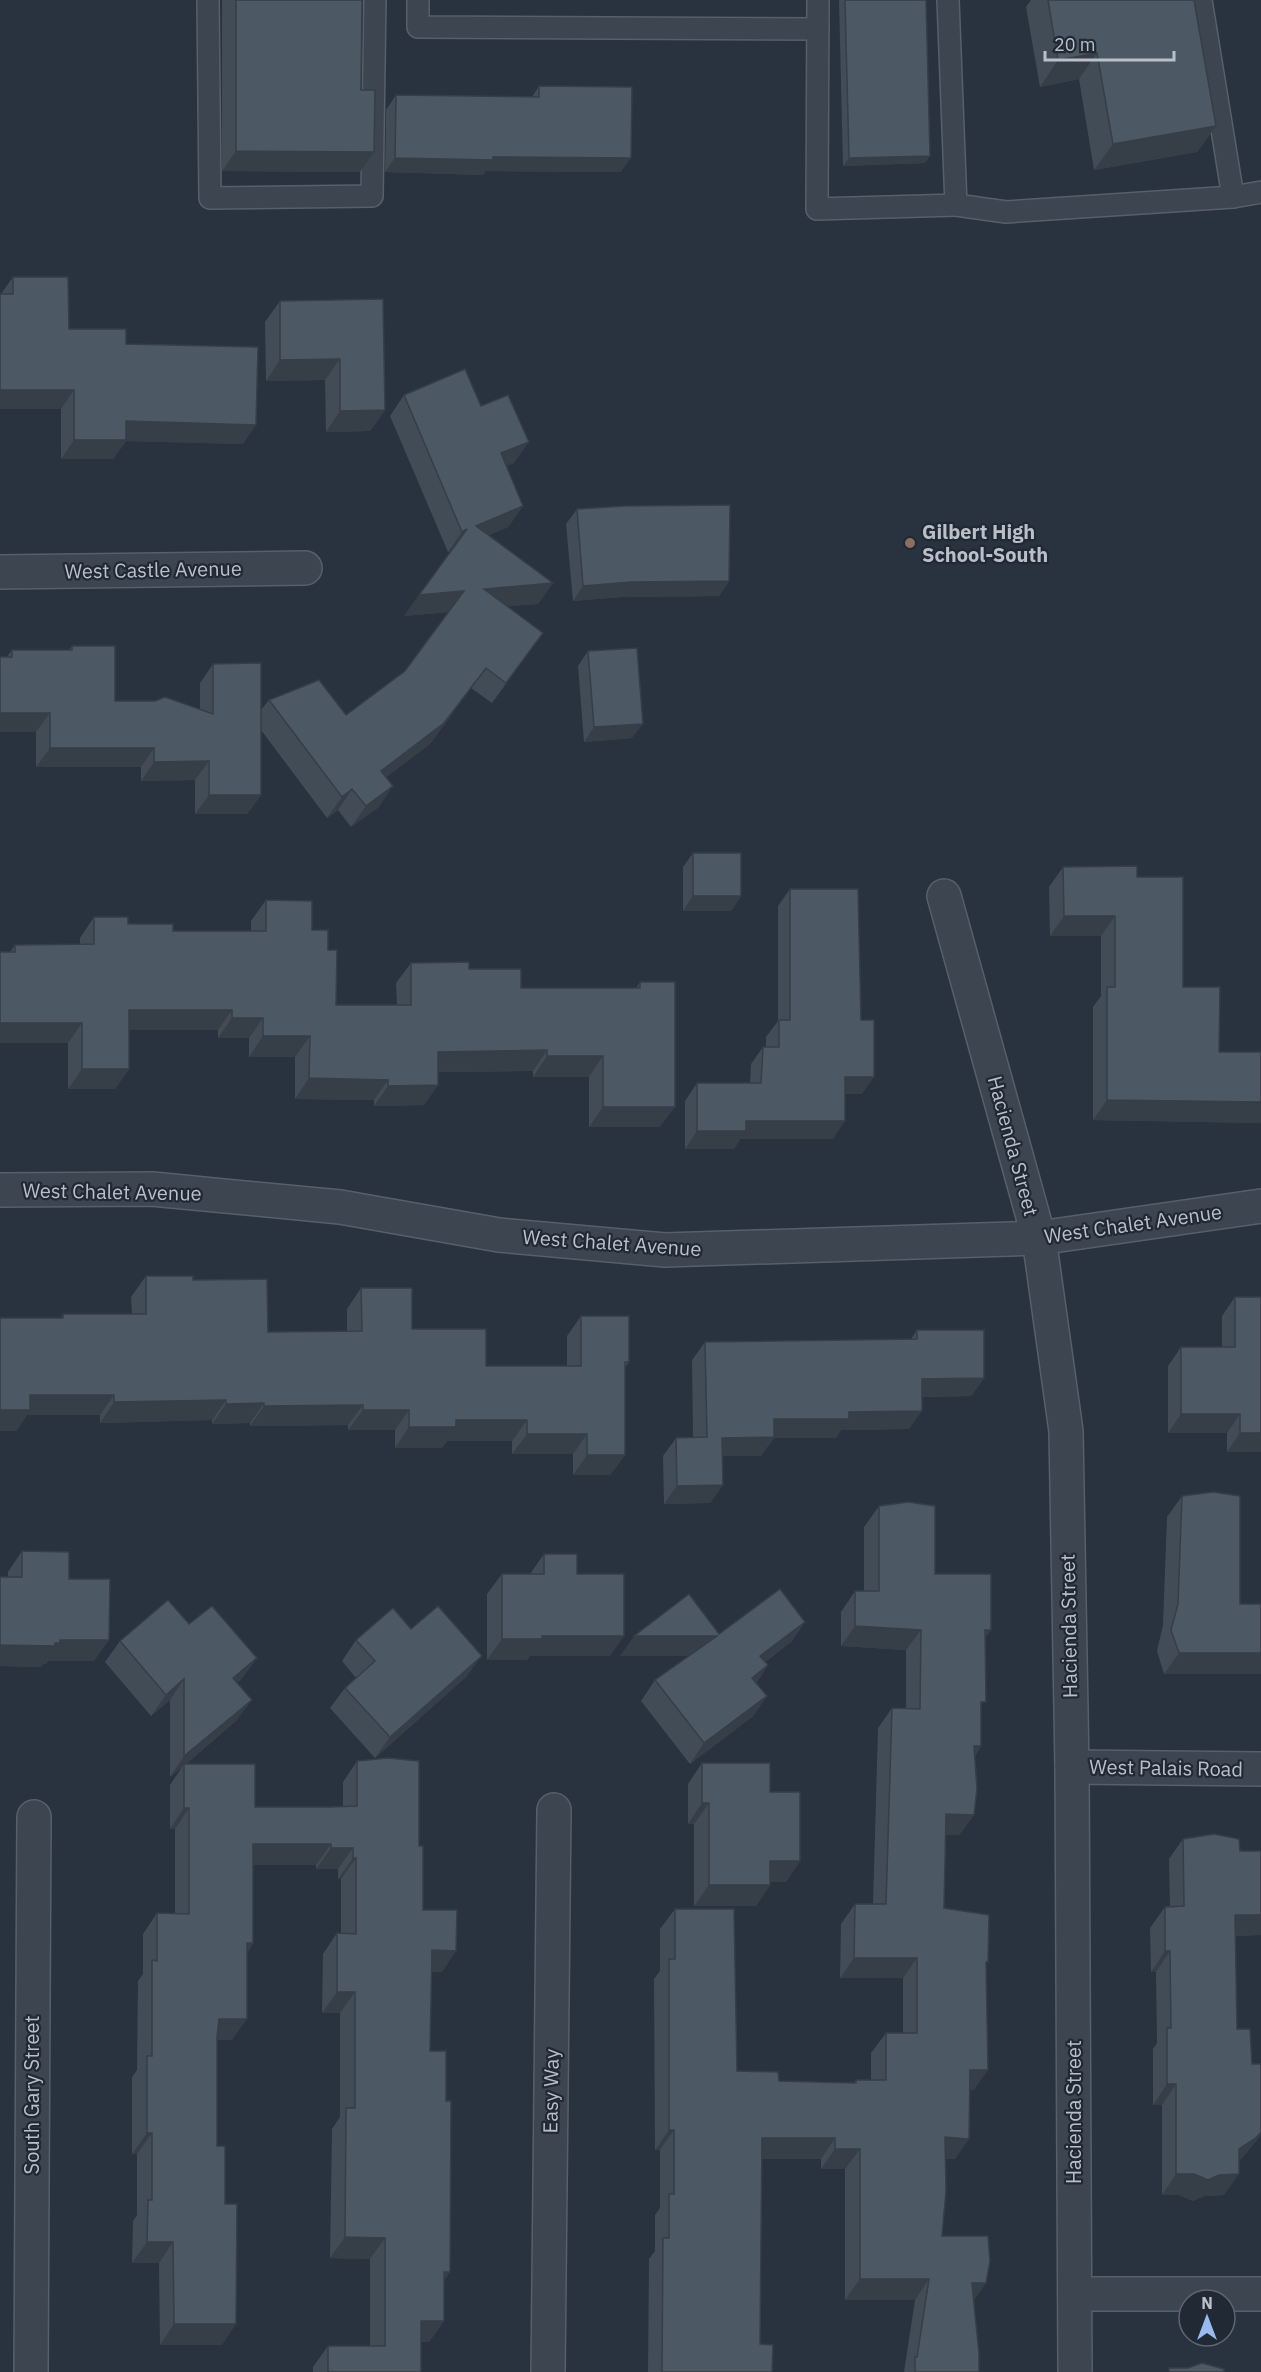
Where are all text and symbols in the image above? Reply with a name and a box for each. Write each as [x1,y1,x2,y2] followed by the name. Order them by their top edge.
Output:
[1045,24,1174,62] scale bar
[1054,33,1096,56] text: 20 m
[922,518,1048,568] place label: Gilbert High School-South
[903,536,917,550] marker: Gilbert High School-South
[64,554,242,585] street label: West Castle Avenue
[982,1073,1045,1219] street label: Hacienda Street
[22,1176,202,1207] street label: West Chalet Avenue
[1042,1198,1224,1249] street label: West Chalet Avenue
[522,1223,702,1262] street label: West Chalet Avenue
[1054,1554,1083,1698] street label: Hacienda Street
[1089,1753,1243,1782] street label: West Palais Road
[18,2016,45,2174] street label: South Gary Street
[1060,2040,1087,2184] street label: Hacienda Street
[536,2048,565,2134] street label: Easy Way
[1177,2288,1237,2348] north arrow
[1201,2293,1213,2313] text: N

